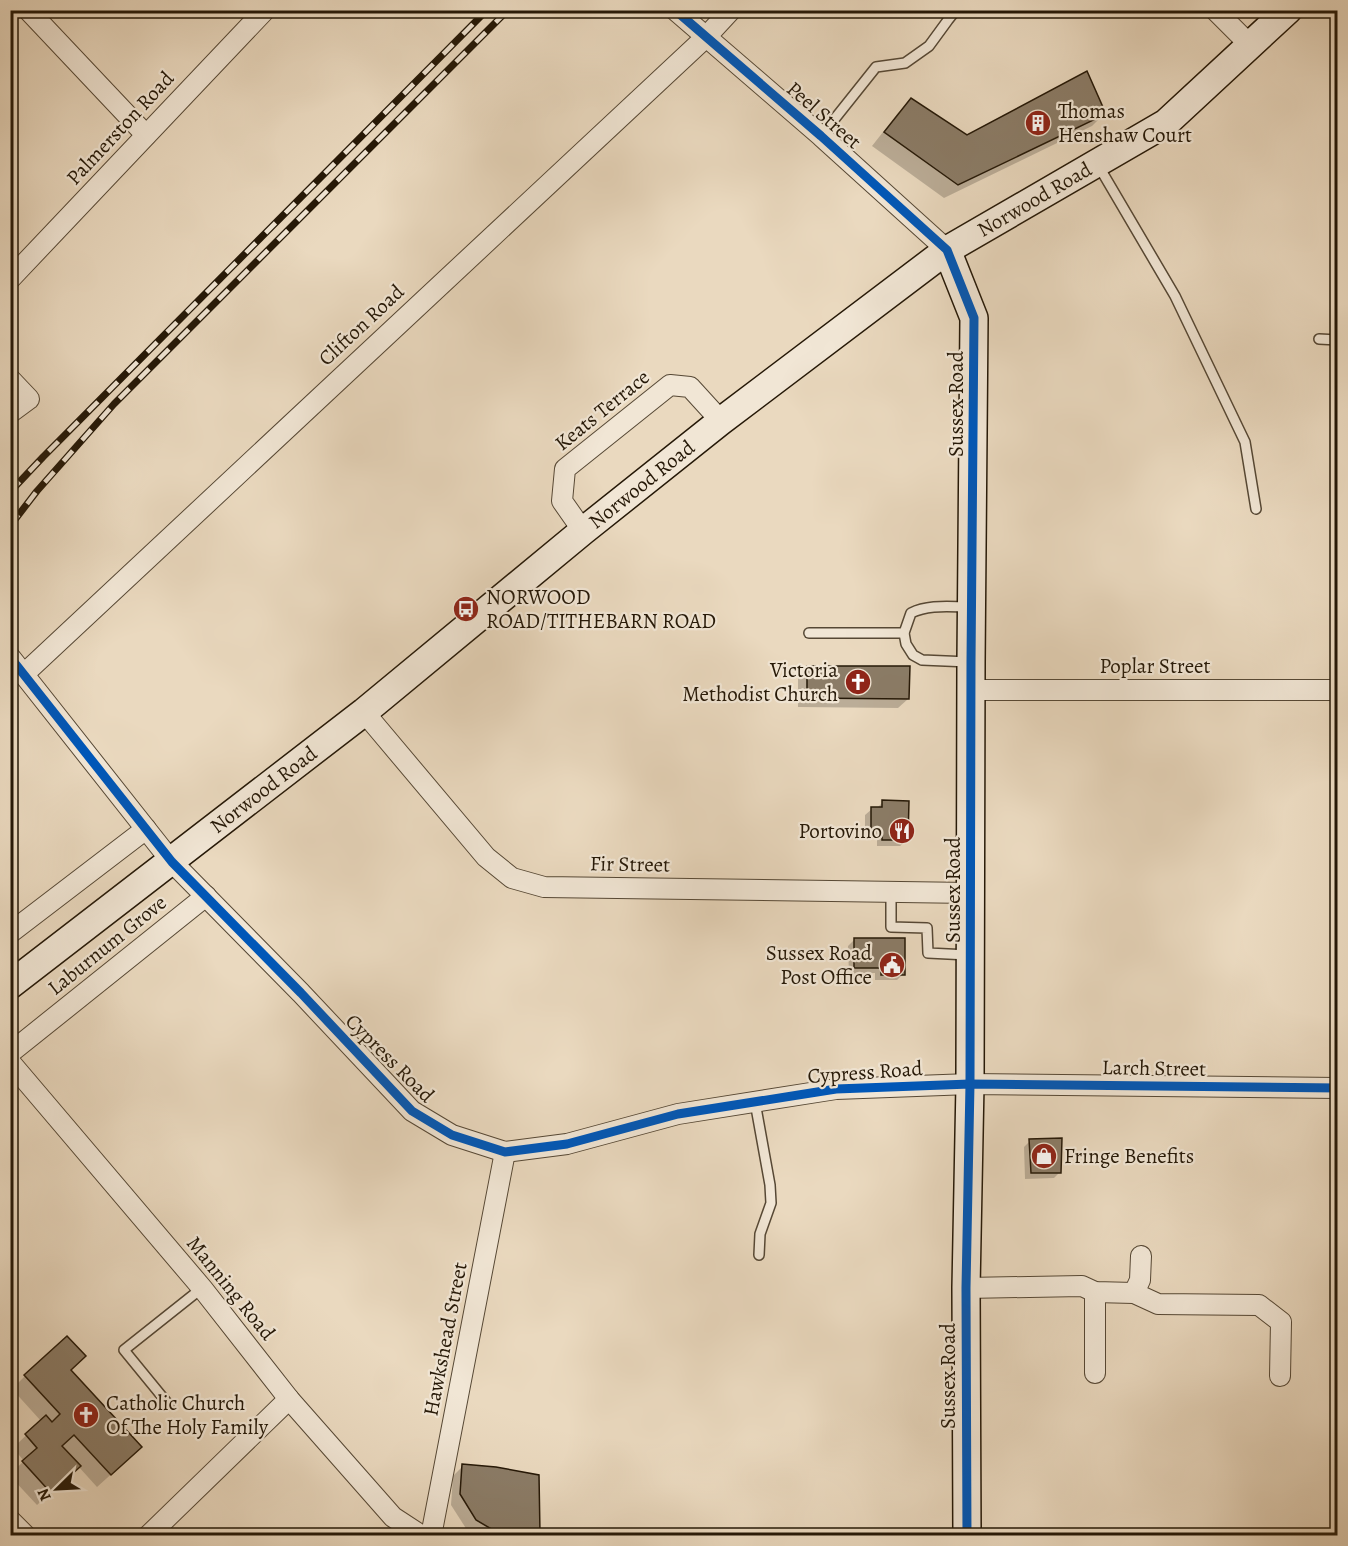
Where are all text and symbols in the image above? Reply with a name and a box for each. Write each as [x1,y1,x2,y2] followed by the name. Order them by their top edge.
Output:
[60,64,181,191] street label: Palmerston Road
[781,75,867,155] street label: Peel Street
[1058,97,1192,149] place label: Thomas Henshaw Court
[1023,108,1053,138] building icon: Thomas Henshaw Court
[972,155,1097,244] street label: Norwood Road
[312,278,410,372] street label: Clifton Road
[942,350,970,457] street label: Sussex Road
[549,363,655,457] street label: Keats Terrace
[583,433,701,535] street label: Norwood Road
[486,583,716,635] place label: NORWOOD ROAD/TITHEBARN ROAD
[451,594,481,624] bus stop icon: NORWOOD ROAD/TITHEBARN ROAD
[1100,652,1211,680] street label: Poplar Street
[682,656,838,708] place label: Victoria Methodist Church
[843,667,873,697] church icon: Victoria Methodist Church
[204,739,323,840] street label: Norwood Road
[887,816,917,846] restaurant icon: Portovino
[799,817,882,845] place label: Portovino
[939,836,967,943] street label: Sussex Road
[590,849,670,879] street label: Fir Street
[42,889,172,1001] street label: Laburnum Grove
[766,939,873,991] place label: Sussex Road Post Office
[877,950,907,980] public building icon: Sussex Road Post Office
[339,1007,441,1109] street label: Cypress Road
[1102,1053,1206,1083] street label: Larch Street
[806,1054,924,1090] street label: Cypress Road
[1029,1141,1059,1171] shop icon: Fringe Benefits
[1064,1142,1194,1170] place label: Fringe Benefits
[180,1230,282,1346] street label: Manning Road
[416,1260,474,1418] street label: Hawkshead Street
[934,1322,962,1429] street label: Sussex Road
[106,1389,269,1441] place label: Catholic Church Of The Holy Family
[71,1400,101,1430] church icon: Catholic Church Of The Holy Family
[27,1459,87,1519] north arrow
[32,1485,57,1504] text: N

